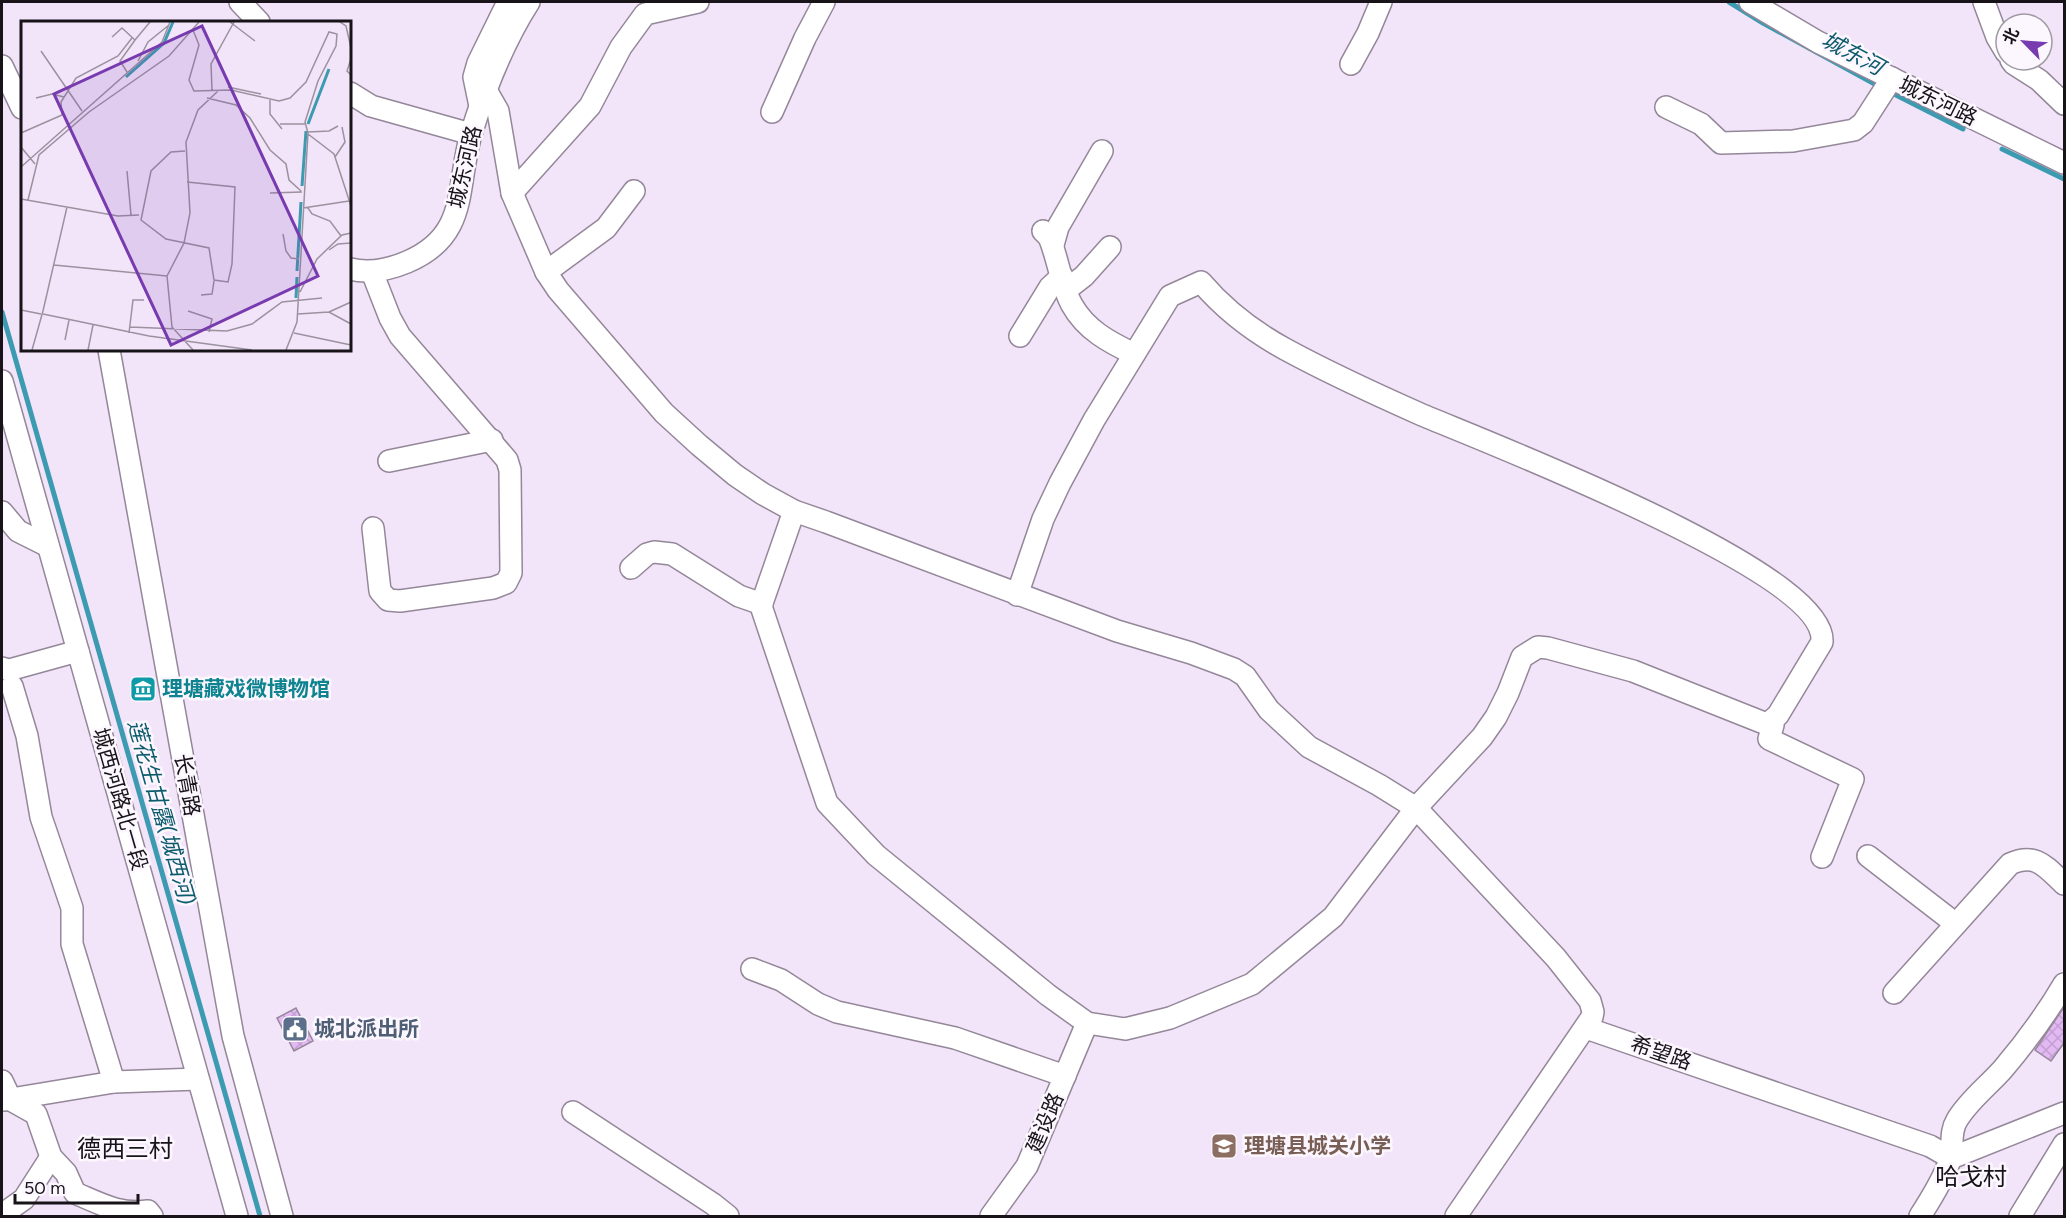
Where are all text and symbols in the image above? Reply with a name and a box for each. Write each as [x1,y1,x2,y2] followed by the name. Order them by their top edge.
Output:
[1994,12,2054,72] north arrow
[21,21,351,351] inset map
[1999,25,2023,47] text: 北
[1817,26,1892,83] water label: 城东河
[1895,71,1981,130] street label: 城东河路
[443,123,486,211] street label: 城东河路
[128,674,158,704] museum icon: 理塘藏戏微博物馆
[162,676,330,701] place label: 理塘藏戏微博物馆
[122,716,201,908] water label: 莲花生甘露(城西河)
[88,725,153,873] street label: 城西河路北一段
[170,752,205,818] street label: 长青路
[280,1014,310,1044] public building icon: 城北派出所
[314,1016,419,1041] place label: 城北派出所
[1627,1030,1695,1075] street label: 希望路
[1021,1089,1068,1157] street label: 建设路
[1209,1131,1239,1161] school or university icon: 理塘县城关小学
[1244,1133,1391,1158] place label: 理塘县城关小学
[77,1134,173,1163] district label: 德西三村
[1935,1162,2007,1191] district label: 哈戈村
[15,1167,138,1205] scale bar
[24,1177,66,1199] text: 50 m

